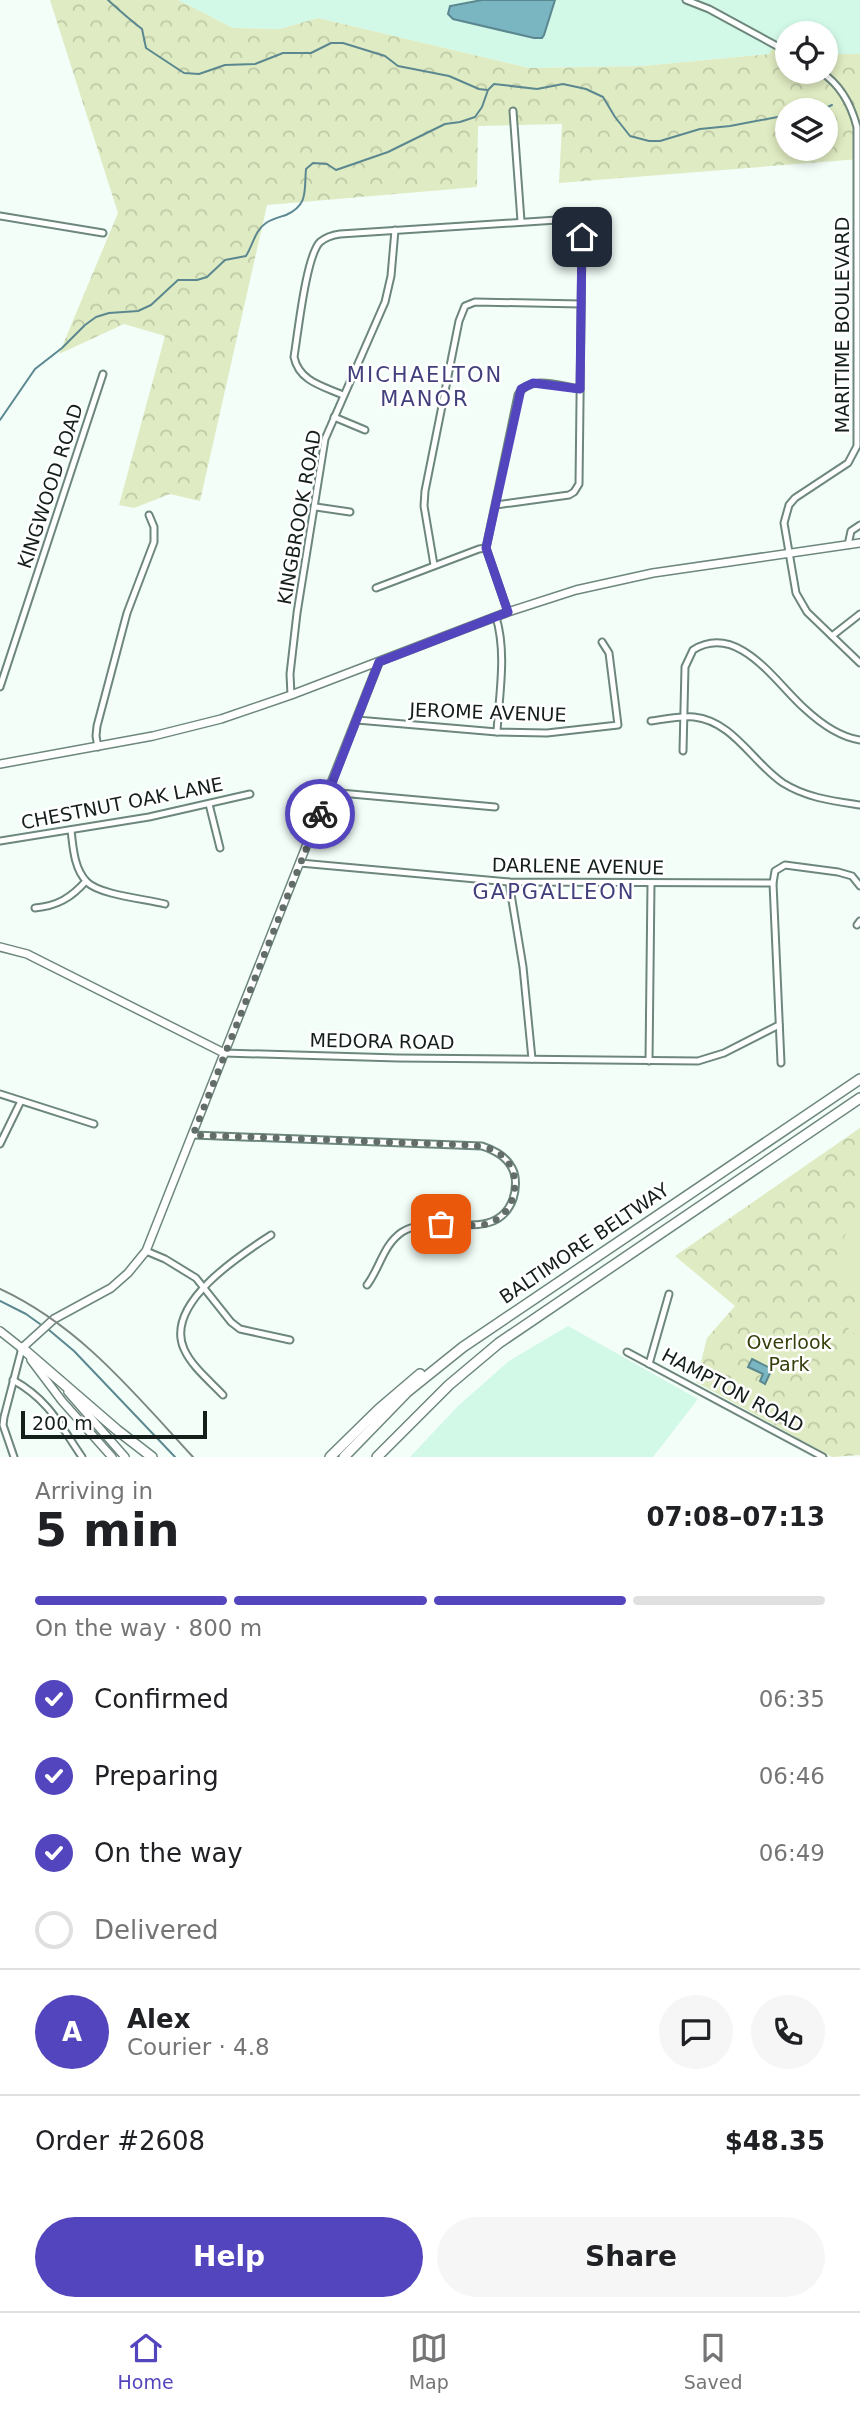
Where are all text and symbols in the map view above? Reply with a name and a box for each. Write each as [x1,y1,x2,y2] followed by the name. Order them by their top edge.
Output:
[775,21,838,161] map controls
[775,21,838,84] button: locate
[775,98,838,161] button: layers
[552,207,612,267] pin
[831,217,853,433] street label: MARITIME BOULEVARD
[563,218,601,256] icon: home
[347,363,503,411] district label: MICHAELTON MANOR
[13,401,87,571] street label: KINGWOOD ROAD
[273,428,325,606] street label: KINGBROOK ROAD
[408,698,567,726] street label: JEROME AVENUE
[19,773,225,833] street label: CHESTNUT OAK LANE
[285,779,355,849] courier
[301,795,339,833] icon: bike
[492,853,664,879] street label: DARLENE AVENUE
[473,880,635,904] district label: GAPGALLEON
[309,1029,455,1053] street label: MEDORA ROAD
[495,1178,673,1308] street label: BALTIMORE BELTWAY
[411,1194,471,1254] pin
[422,1205,460,1243] icon: bag
[746,1331,832,1375] park label: Overlook Park
[658,1343,808,1437] street label: HAMPTON ROAD
[21,1408,206,1440] scale bar
[32,1412,93,1434] text: 200 m
[35,1478,153,1504] text: Arriving in
[646,1502,825,1532] text: 07:08–07:13
[35,1503,179,1557] text: 5 min
[35,1615,262,1641] text: On the way · 800 m
[35,1680,73,1718] icon: check
[94,1684,229,1714] text: Confirmed
[759,1686,825,1712] text: 06:35
[35,1757,73,1795] icon: check
[94,1761,219,1791] text: Preparing
[759,1763,825,1789] text: 06:46
[35,1834,73,1872] icon: check
[94,1838,243,1868] text: On the way
[759,1840,825,1866] text: 06:49
[94,1915,218,1945] text: Delivered
[659,1995,733,2069] button: chat
[751,1995,825,2069] button: phone
[127,2004,190,2034] text: Alex
[62,2017,82,2047] text: A
[127,2034,270,2060] text: Courier · 4.8
[35,2126,205,2156] text: Order #2608
[725,2126,825,2156] text: $48.35
[35,2217,423,2297] button: Help
[437,2217,825,2297] button: Share
[118,2329,174,2393] tab: Home
[409,2329,449,2393] tab: Map
[684,2329,742,2393] tab: Saved

